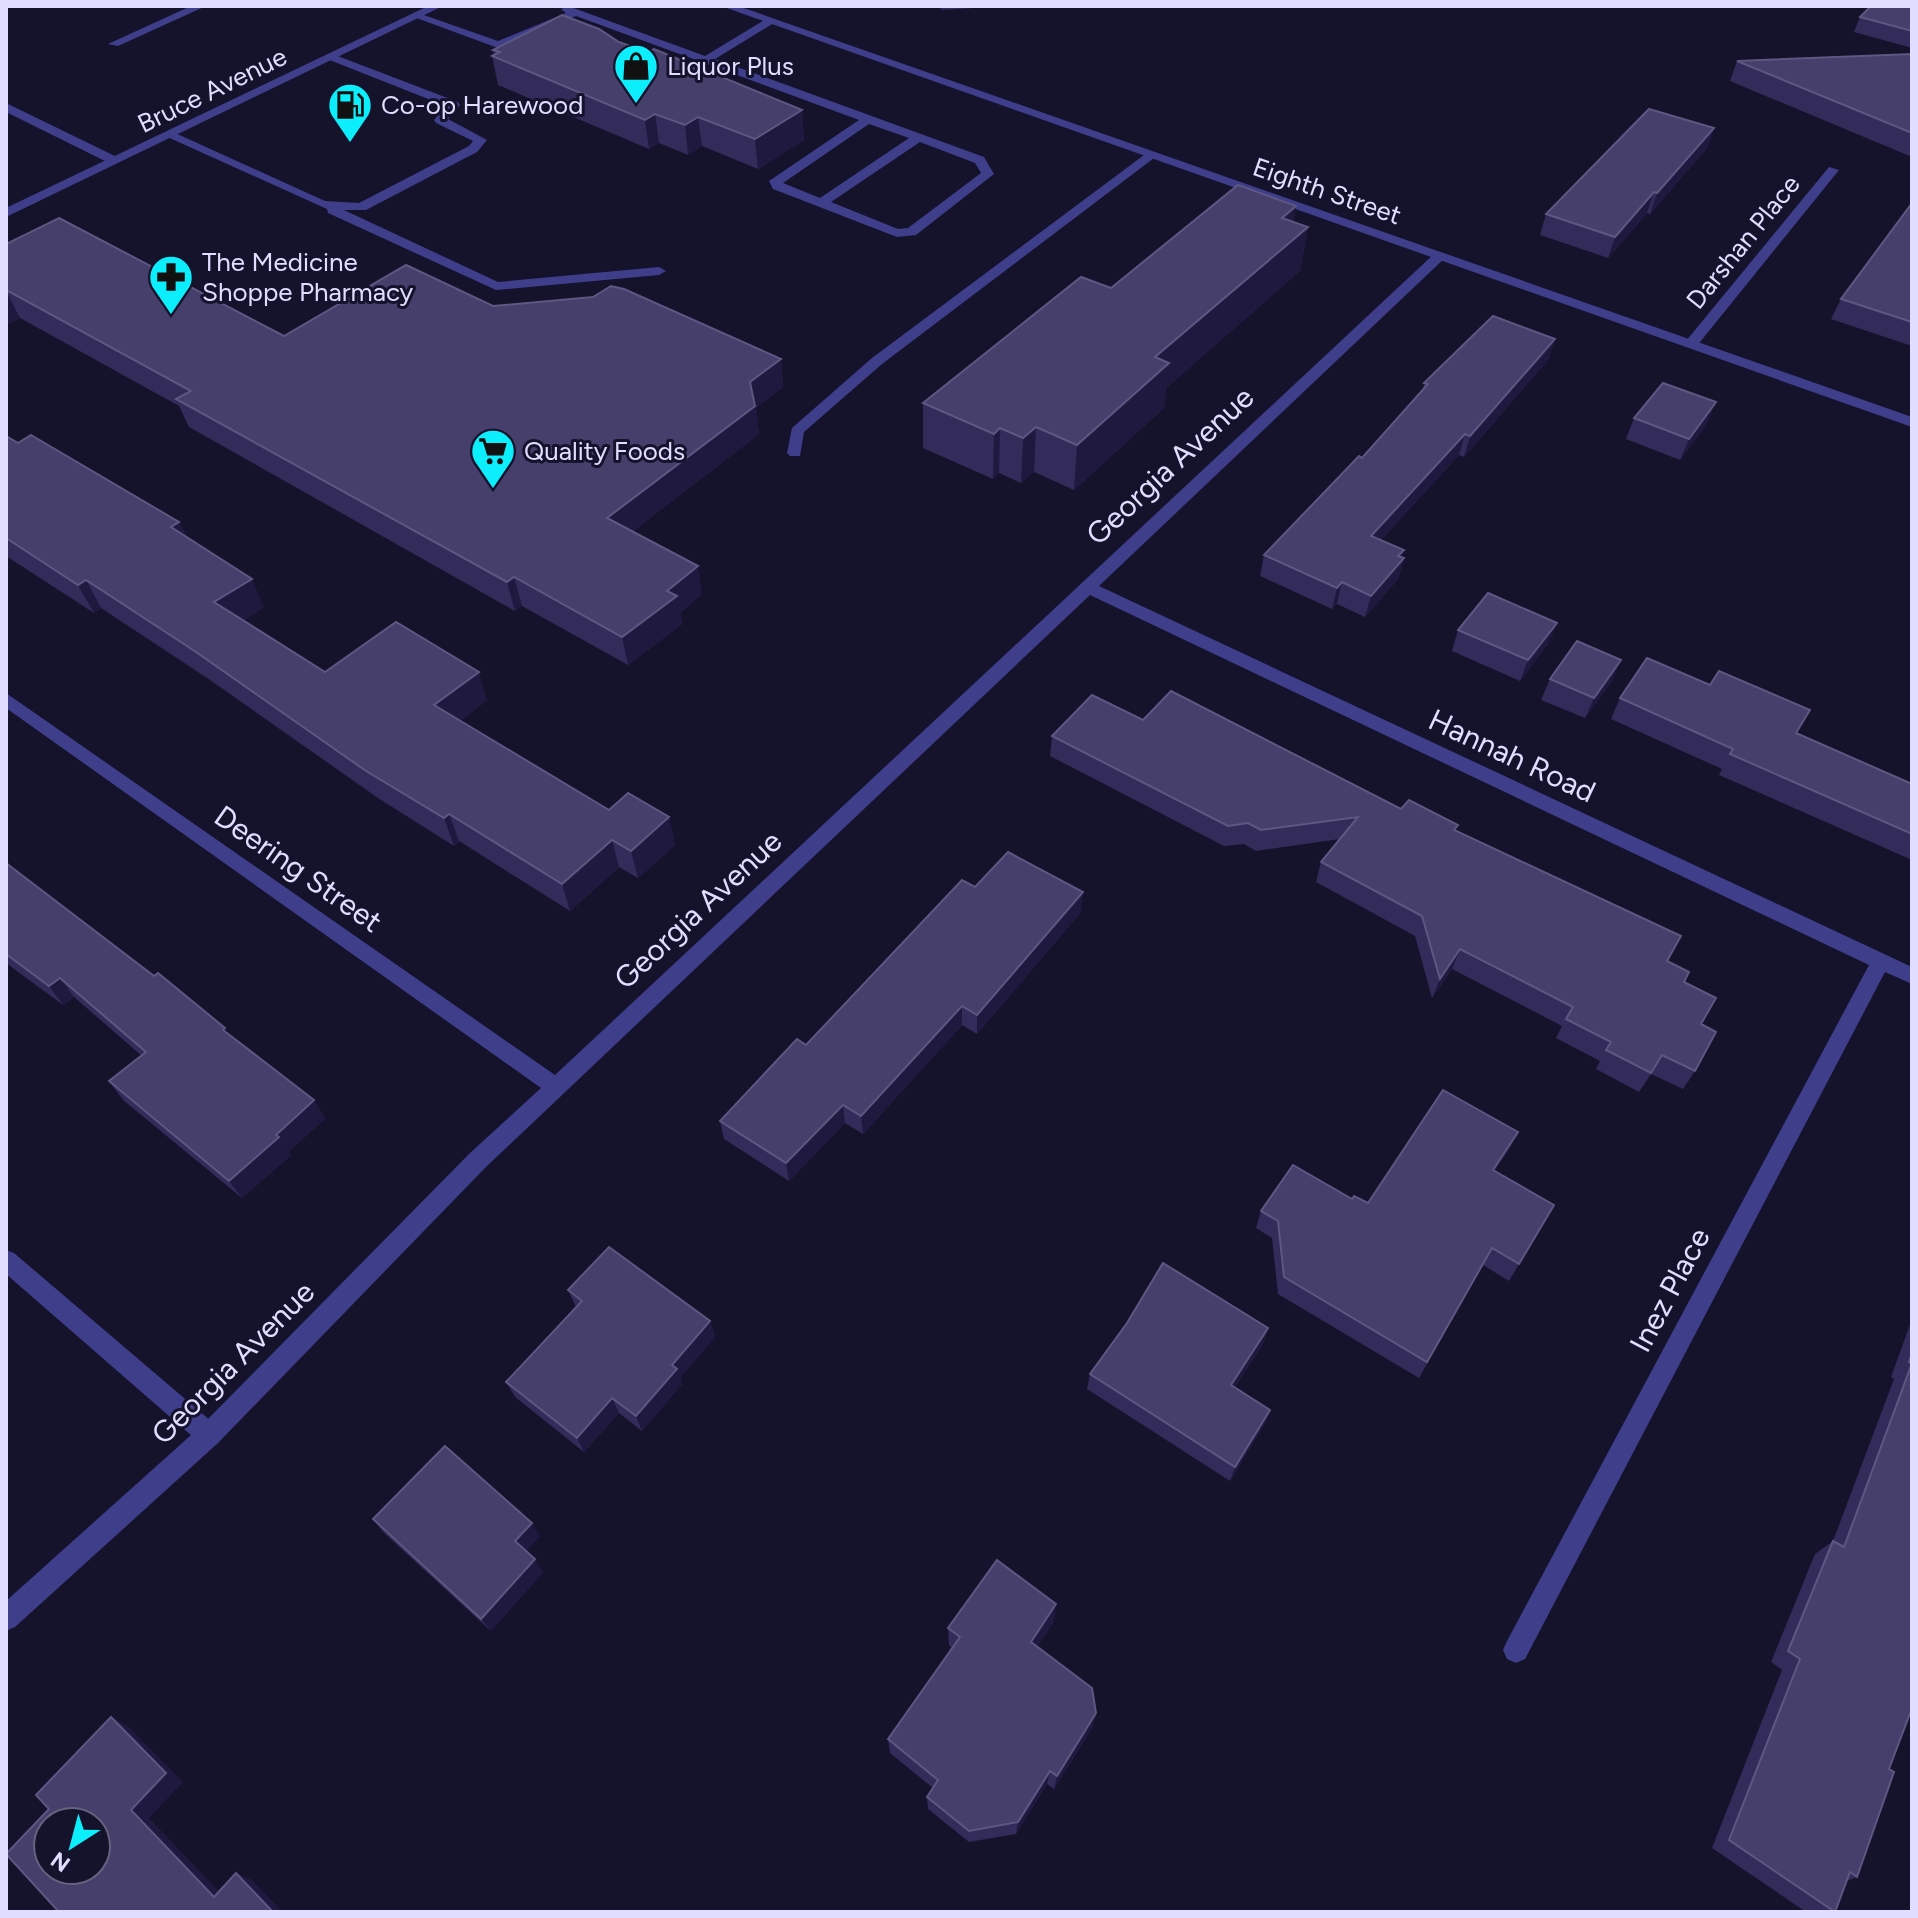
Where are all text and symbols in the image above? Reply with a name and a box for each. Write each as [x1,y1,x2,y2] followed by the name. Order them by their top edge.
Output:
[132,40,292,140] street label: Bruce Avenue
[612,42,660,105] shop icon: Liquor Plus
[667,50,794,82] place label: Liquor Plus
[326,81,374,144] fuel station icon: Co-op Harewood
[381,89,583,121] place label: Co-op Harewood
[1249,151,1406,231] street label: Eighth Street
[1679,169,1807,315] street label: Darshan Place
[202,246,414,308] place label: The Medicine Shoppe Pharmacy
[147,253,195,316] pharmacy icon: The Medicine Shoppe Pharmacy
[1078,379,1261,553] street label: Georgia Avenue
[469,427,517,490] supermarket icon: Quality Foods
[524,435,685,467] place label: Quality Foods
[1423,701,1602,810] street label: Hannah Road
[207,797,389,940] street label: Deering Street
[606,823,789,997] street label: Georgia Avenue
[1621,1221,1718,1358] street label: Inez Place
[143,1273,322,1452] street label: Georgia Avenue
[32,1806,112,1886] north arrow
[46,1846,75,1878] text: N

